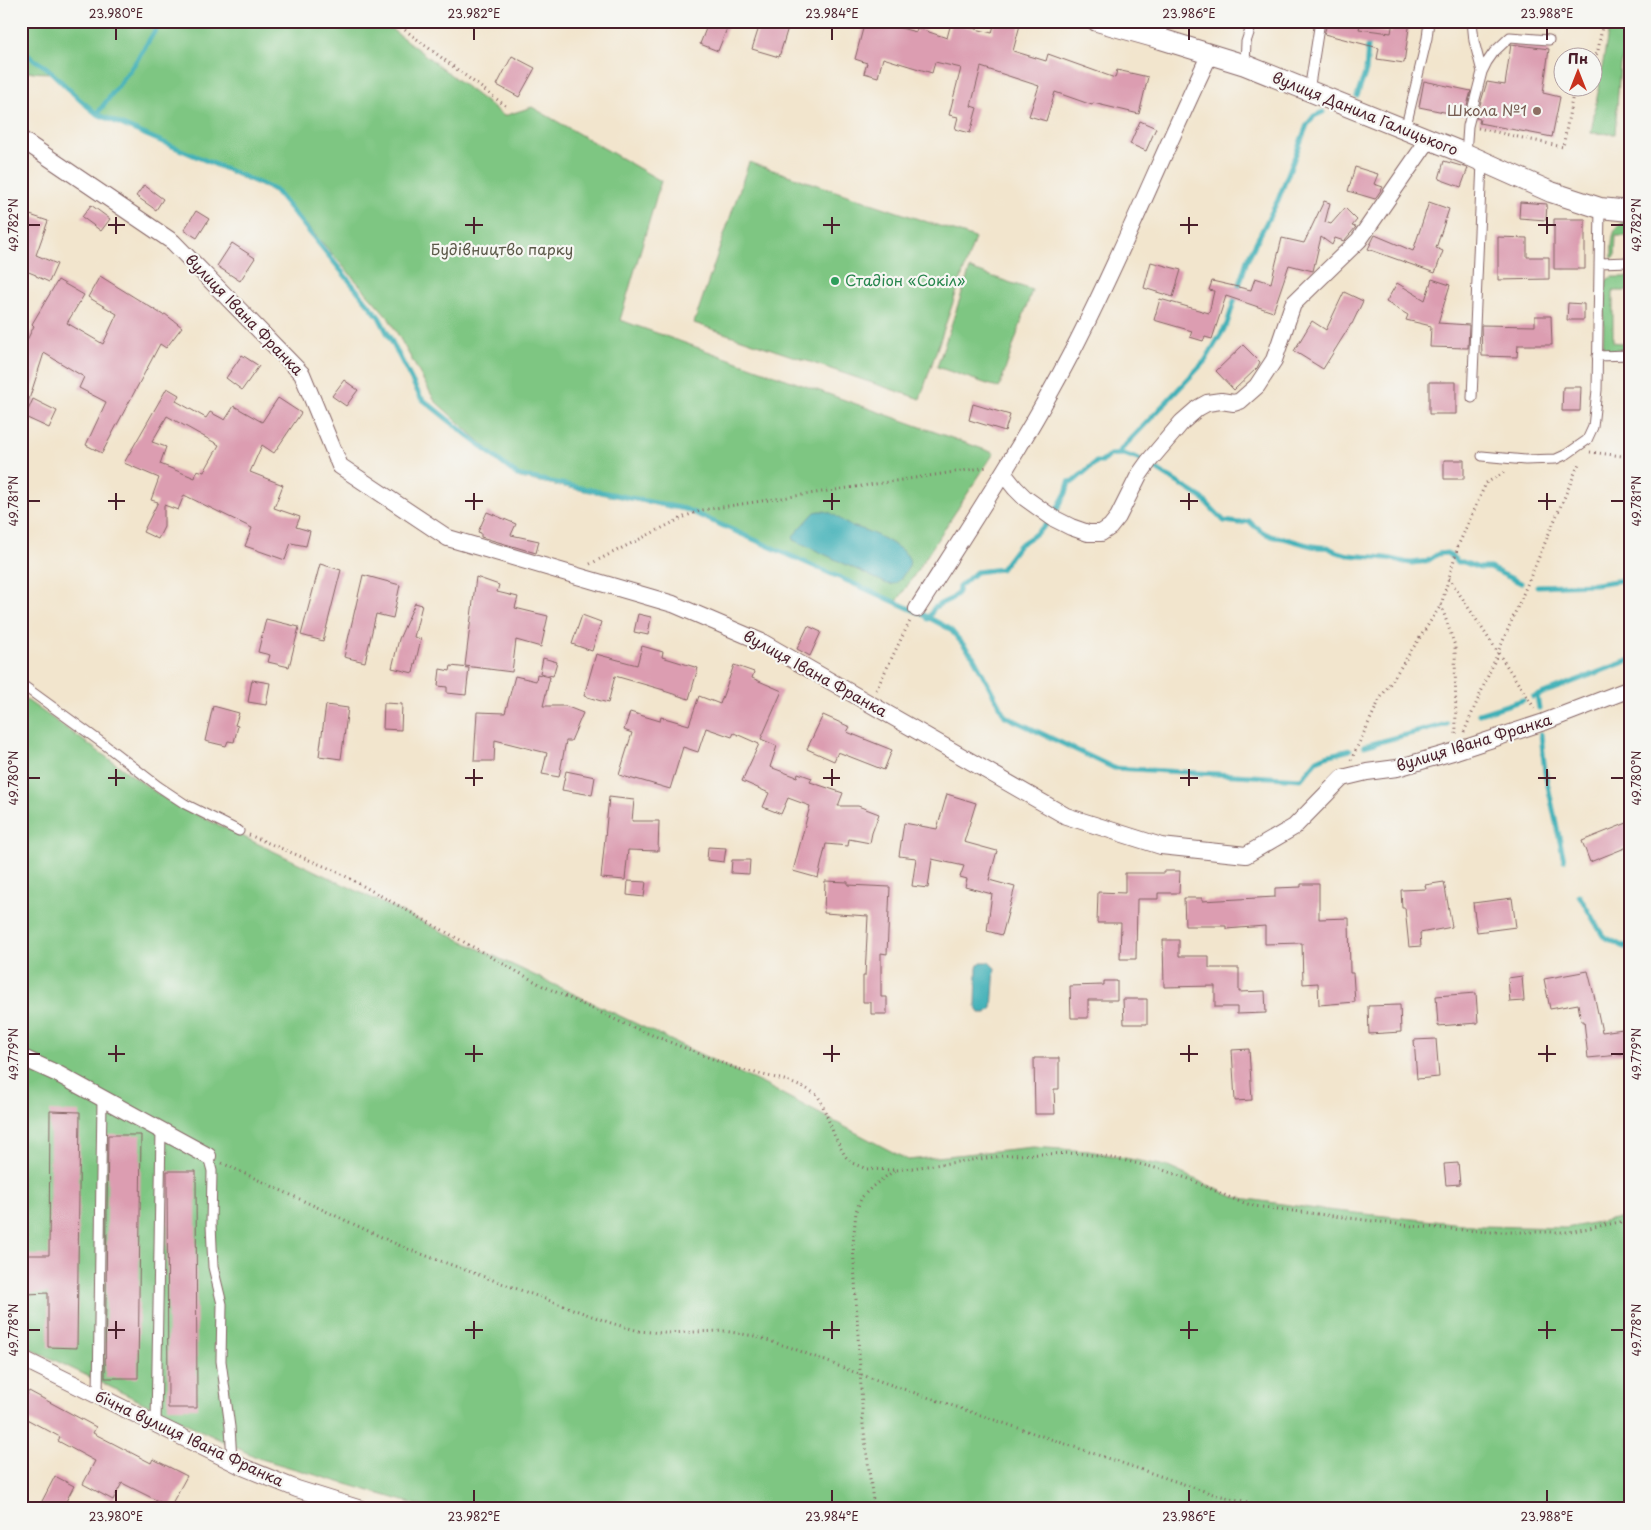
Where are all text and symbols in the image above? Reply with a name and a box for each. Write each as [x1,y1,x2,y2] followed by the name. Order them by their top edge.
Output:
[89,4,143,22] text: 23.980°E
[448,4,500,22] text: 23.982°E
[805,4,859,22] text: 23.984°E
[1162,4,1216,22] text: 23.986°E
[1520,4,1574,22] text: 23.988°E
[1554,48,1604,98] north arrow
[1568,48,1588,69] text: Пн
[1269,65,1462,161] street label: вулиця Данила Галицького
[1447,98,1527,121] place label: Школа №1
[1531,105,1543,117] marker: Школа №1
[4,198,22,252] text: 49.782°N
[1627,198,1645,252] text: 49.782°N
[431,237,573,260] park label: Будівництво парку
[181,248,310,381] street label: вулиця Івана Франка
[845,268,966,291] place label: Стадіон «Сокіл»
[829,275,841,287] marker: Стадіон «Сокіл»
[4,476,22,526] text: 49.781°N
[1627,476,1645,526] text: 49.781°N
[740,623,892,722] street label: вулиця Івана Франка
[1393,707,1555,776] street label: вулиця Івана Франка
[4,750,22,806] text: 49.780°N
[1627,750,1645,806] text: 49.780°N
[4,1028,22,1080] text: 49.779°N
[1627,1028,1645,1080] text: 49.779°N
[4,1304,22,1356] text: 49.778°N
[1627,1304,1645,1356] text: 49.778°N
[92,1384,288,1492] street label: бічна вулиця Івана Франка
[89,1507,143,1525] text: 23.980°E
[448,1507,500,1525] text: 23.982°E
[805,1507,859,1525] text: 23.984°E
[1162,1507,1216,1525] text: 23.986°E
[1520,1507,1574,1525] text: 23.988°E

